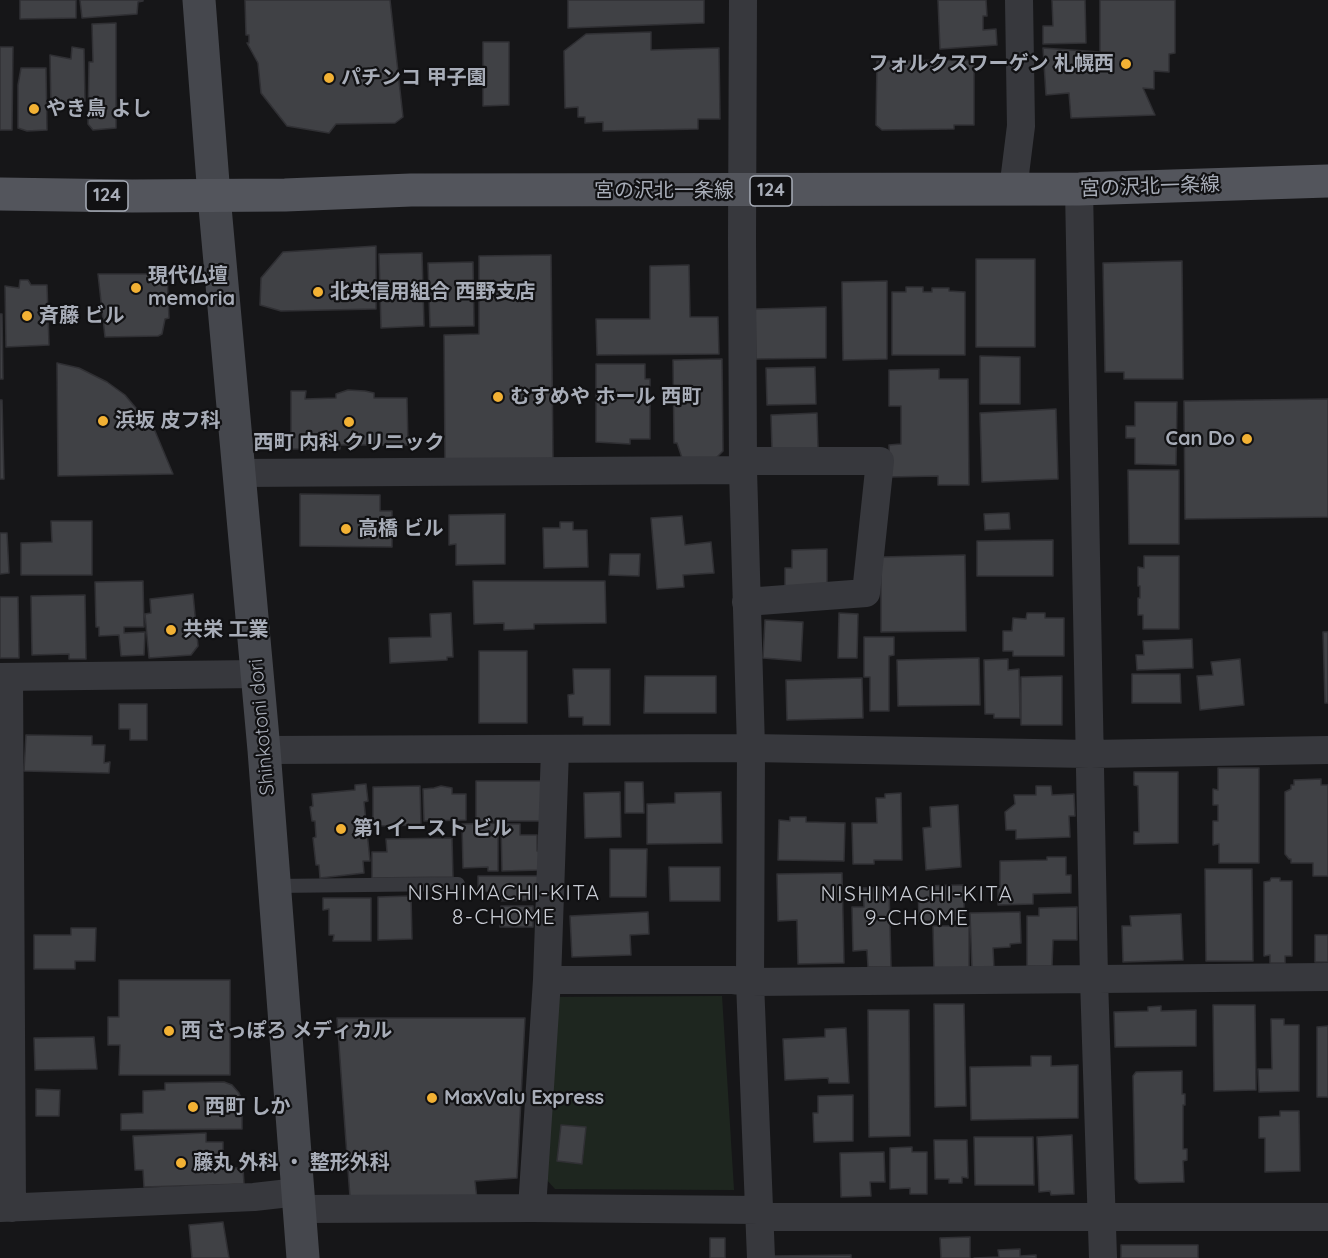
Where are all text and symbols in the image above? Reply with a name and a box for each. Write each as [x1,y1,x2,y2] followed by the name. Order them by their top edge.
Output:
[868,52,1114,76] place label: フォルクスワーゲン 札幌西
[1119,57,1133,71] marker: フォルクスワーゲン 札幌西
[341,66,487,90] place label: パチンコ 甲子園
[322,71,336,85] marker: パチンコ 甲子園
[46,97,152,121] place label: やき鳥 よし
[27,102,41,116] marker: やき鳥 よし
[1080,173,1220,201] street label: 宮の沢北一条線
[750,176,792,206] road number: 124
[594,179,734,203] street label: 宮の沢北一条線
[86,181,128,211] road number: 124
[148,264,235,311] place label: 現代仏壇 memoria
[330,280,536,304] place label: 北央信用組合 西野支店
[129,281,143,295] marker: 現代仏壇 memoria
[311,285,325,299] marker: 北央信用組合 西野支店
[39,304,125,328] place label: 斉藤 ビル
[20,309,34,323] marker: 斉藤 ビル
[510,385,701,409] place label: むすめや ホール 西町
[491,390,505,404] marker: むすめや ホール 西町
[115,409,221,433] place label: 浜坂 皮フ科
[96,414,110,428] marker: 浜坂 皮フ科
[342,415,356,429] marker: 西町 内科 クリニック
[1165,427,1235,451] place label: Can Do
[253,431,445,455] place label: 西町 内科 クリニック
[1240,432,1254,446] marker: Can Do
[358,517,444,541] place label: 高橋 ビル
[339,522,353,536] marker: 高橋 ビル
[183,618,269,642] place label: 共栄 工業
[164,623,178,637] marker: 共栄 工業
[244,658,280,796] street label: Shinkotoni dori
[353,817,512,841] place label: 第1 イースト ビル
[334,822,348,836] marker: 第1 イースト ビル
[408,881,600,931] district label: NISHIMACHI-KITA 8-CHOME
[821,882,1013,932] district label: NISHIMACHI-KITA 9-CHOME
[181,1019,392,1043] place label: 西 さっぽろ メディカル
[162,1024,176,1038] marker: 西 さっぽろ メディカル
[444,1086,604,1110] place label: MaxValu Express
[425,1091,439,1105] marker: MaxValu Express
[205,1095,291,1119] place label: 西町 しか
[186,1100,200,1114] marker: 西町 しか
[193,1151,390,1175] place label: 藤丸 外科 ・ 整形外科
[174,1156,188,1170] marker: 藤丸 外科 ・ 整形外科

